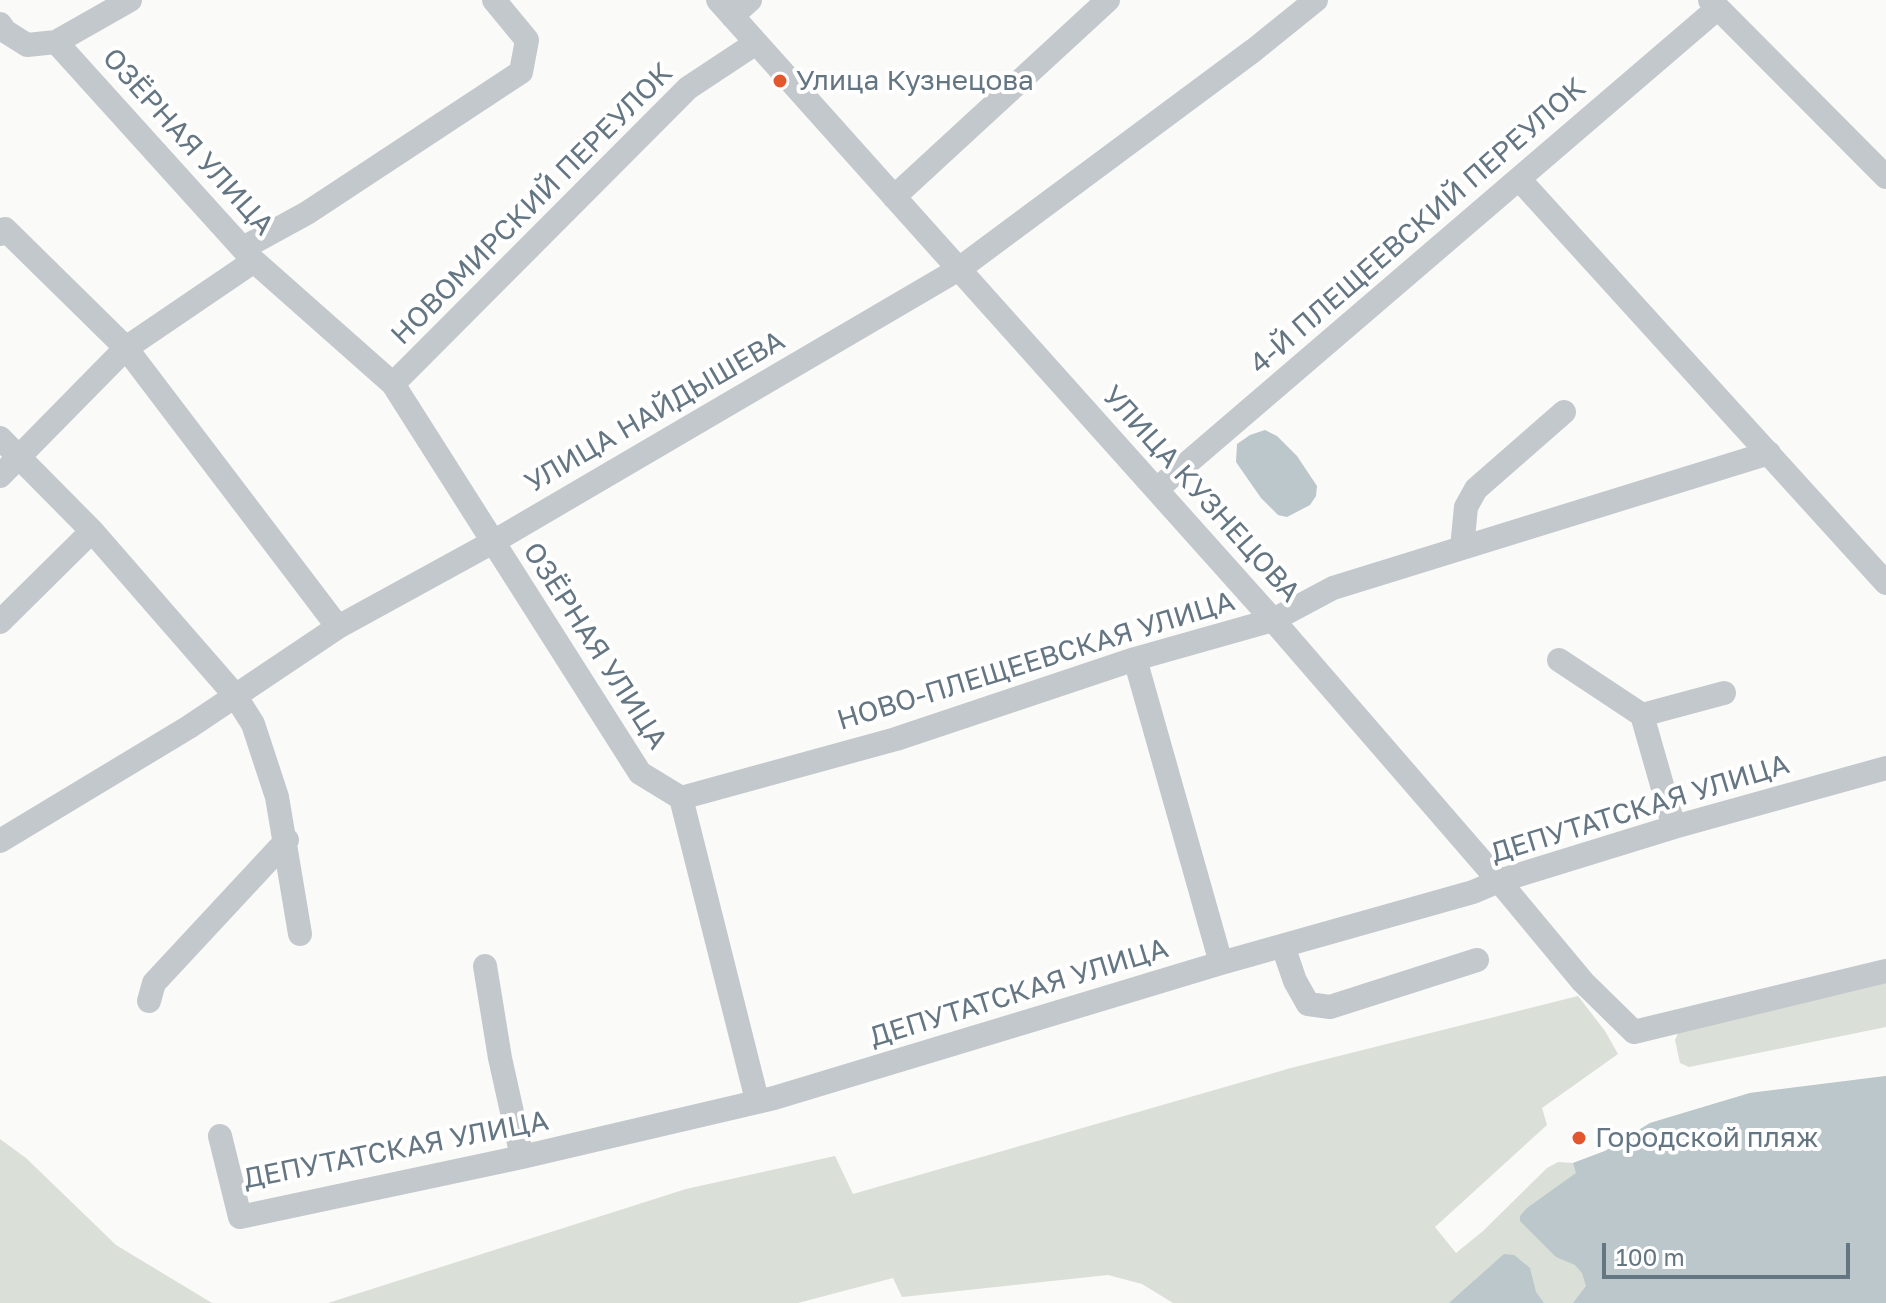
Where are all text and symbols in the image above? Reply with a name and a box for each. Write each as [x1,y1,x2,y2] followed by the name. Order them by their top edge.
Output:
[95,42,281,242] street label: ОЗЁРНАЯ УЛИЦА
[384,56,680,352] street label: НОВОМИРСКИЙ ПЕРЕУЛОК
[796,64,1034,98] place label: Улица Кузнецова
[1243,71,1593,381] street label: 4-Й ПЛЕЩЕЕВСКИЙ ПЕРЕУЛОК
[771,72,789,90] marker: Улица Кузнецова
[519,324,791,500] street label: УЛИЦА НАЙДЫШЕВА
[1095,379,1307,609] street label: УЛИЦА КУЗНЕЦОВА
[516,536,674,756] street label: ОЗЁРНАЯ УЛИЦА
[833,584,1239,738] street label: НОВО-ПЛЕЩЕЕВСКАЯ УЛИЦА
[1487,748,1793,870] street label: ДЕПУТАТСКАЯ УЛИЦА
[866,932,1172,1054] street label: ДЕПУТАТСКАЯ УЛИЦА
[241,1104,551,1196] street label: ДЕПУТАТСКАЯ УЛИЦА
[1595,1121,1818,1155] place label: Городской пляж
[1570,1129,1588,1147] marker: Городской пляж
[1606,1227,1854,1277] scale bar
[1616,1242,1685,1271] text: 100 m

